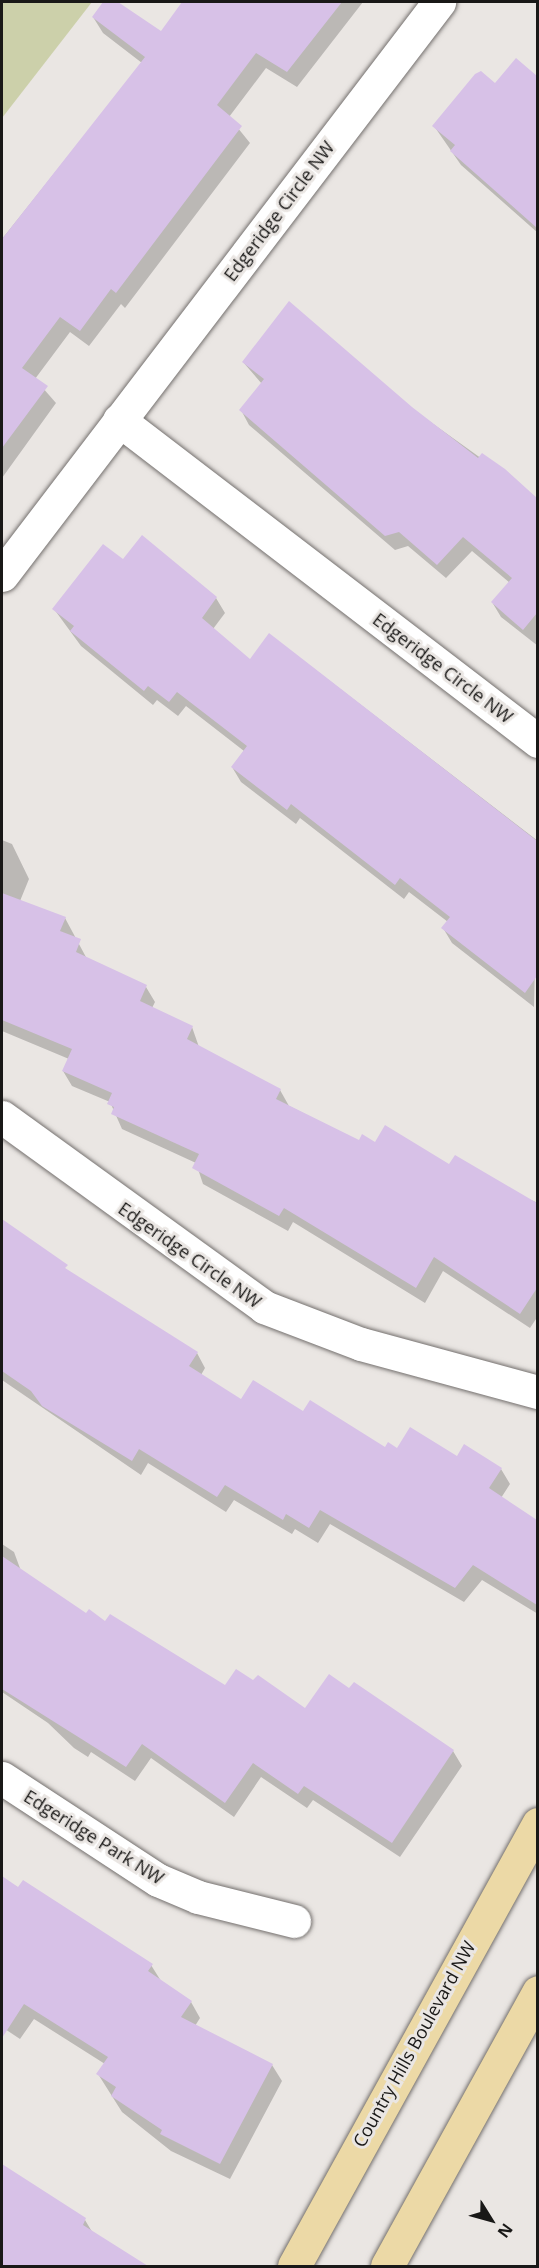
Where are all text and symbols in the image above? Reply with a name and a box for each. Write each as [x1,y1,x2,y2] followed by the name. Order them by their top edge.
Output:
[219,137,339,285] street label: Edgeridge Circle NW
[369,608,517,728] street label: Edgeridge Circle NW
[114,1197,266,1313] street label: Edgeridge Circle NW
[20,1785,168,1889] street label: Edgeridge Park NW
[348,1937,480,2151] street label: Country Hills Boulevard NW
[461,2190,521,2250] north arrow
[493,2219,518,2243] text: N

